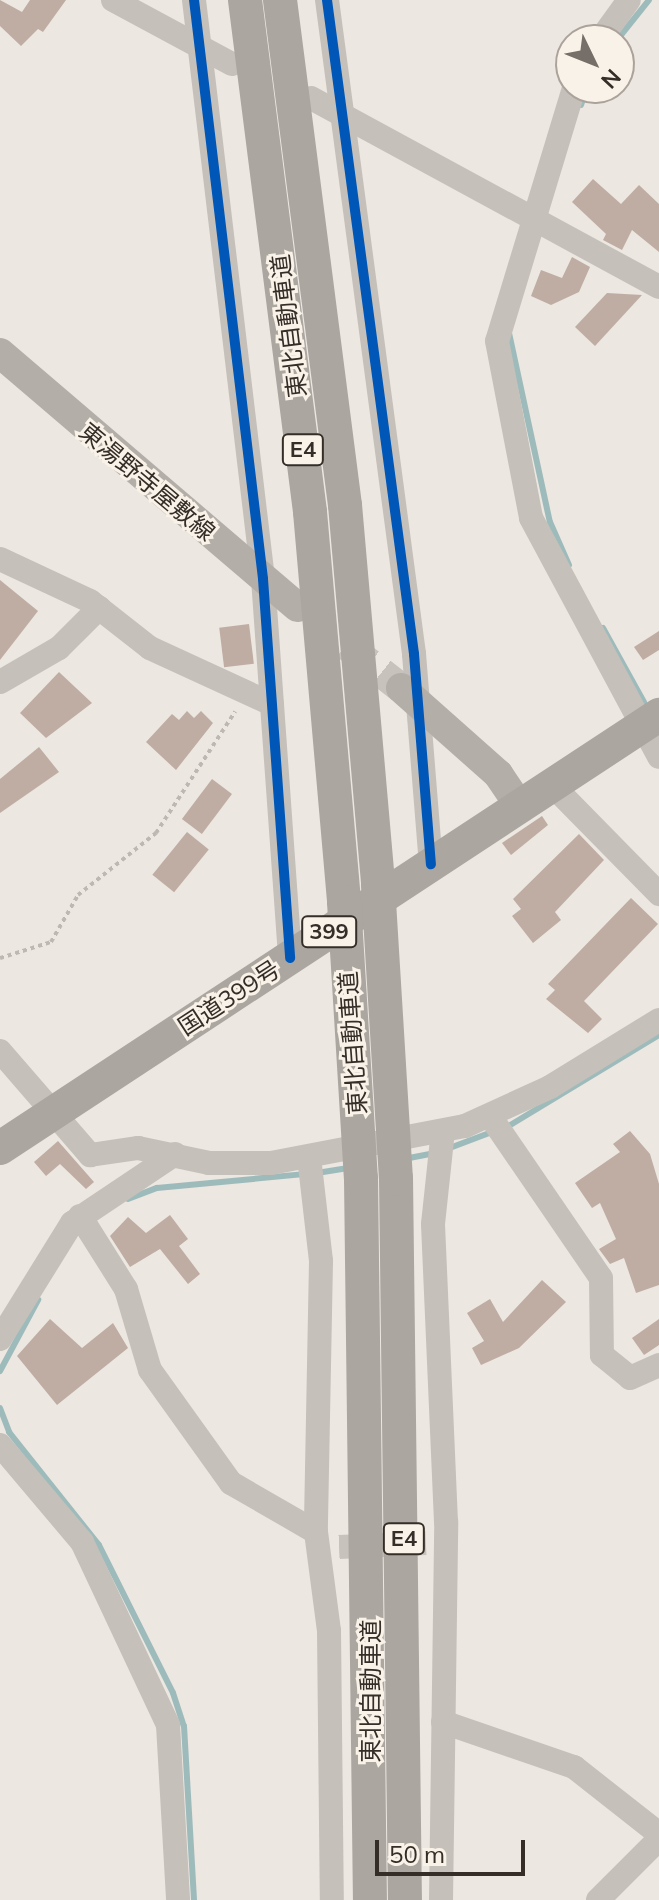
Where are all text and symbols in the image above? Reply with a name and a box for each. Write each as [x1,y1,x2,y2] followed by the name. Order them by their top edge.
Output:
[555,24,635,104] north arrow
[595,63,627,95] text: N
[266,253,312,399] street label: 東北自動車道
[73,417,221,547] street label: 東湯野寺屋敷線
[281,432,325,468] road number: E4
[301,914,357,950] road number: 399
[173,955,285,1041] street label: 国道399号
[334,970,372,1116] street label: 東北自動車道
[382,1521,426,1557] road number: E4
[357,1619,385,1763] street label: 東北自動車道
[379,1824,529,1874] scale bar
[389,1839,445,1869] text: 50 m

